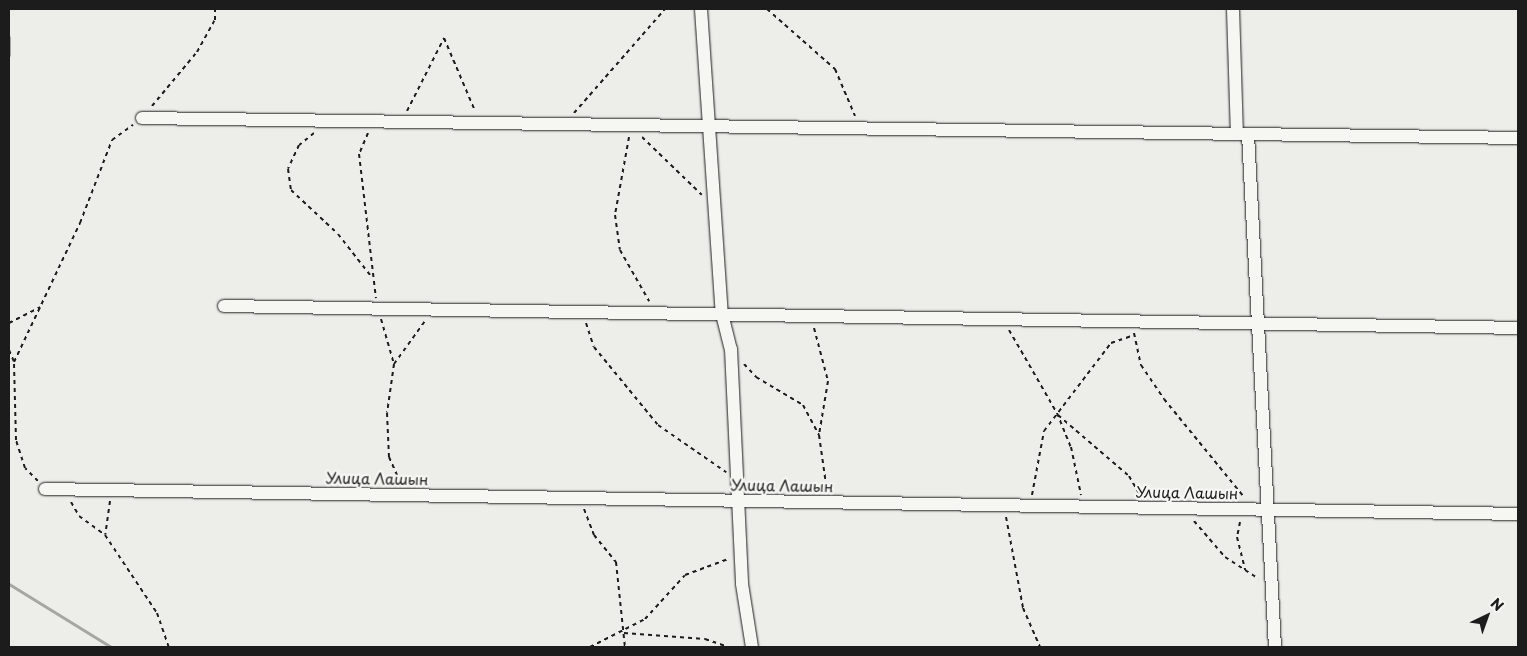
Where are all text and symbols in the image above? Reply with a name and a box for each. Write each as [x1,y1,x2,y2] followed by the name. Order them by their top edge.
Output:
[325,468,429,488] street label: Улица Лашын
[730,475,834,495] street label: Улица Лашын
[1135,482,1239,502] street label: Улица Лашын
[1462,591,1512,641] north arrow
[1486,593,1509,616] text: N

